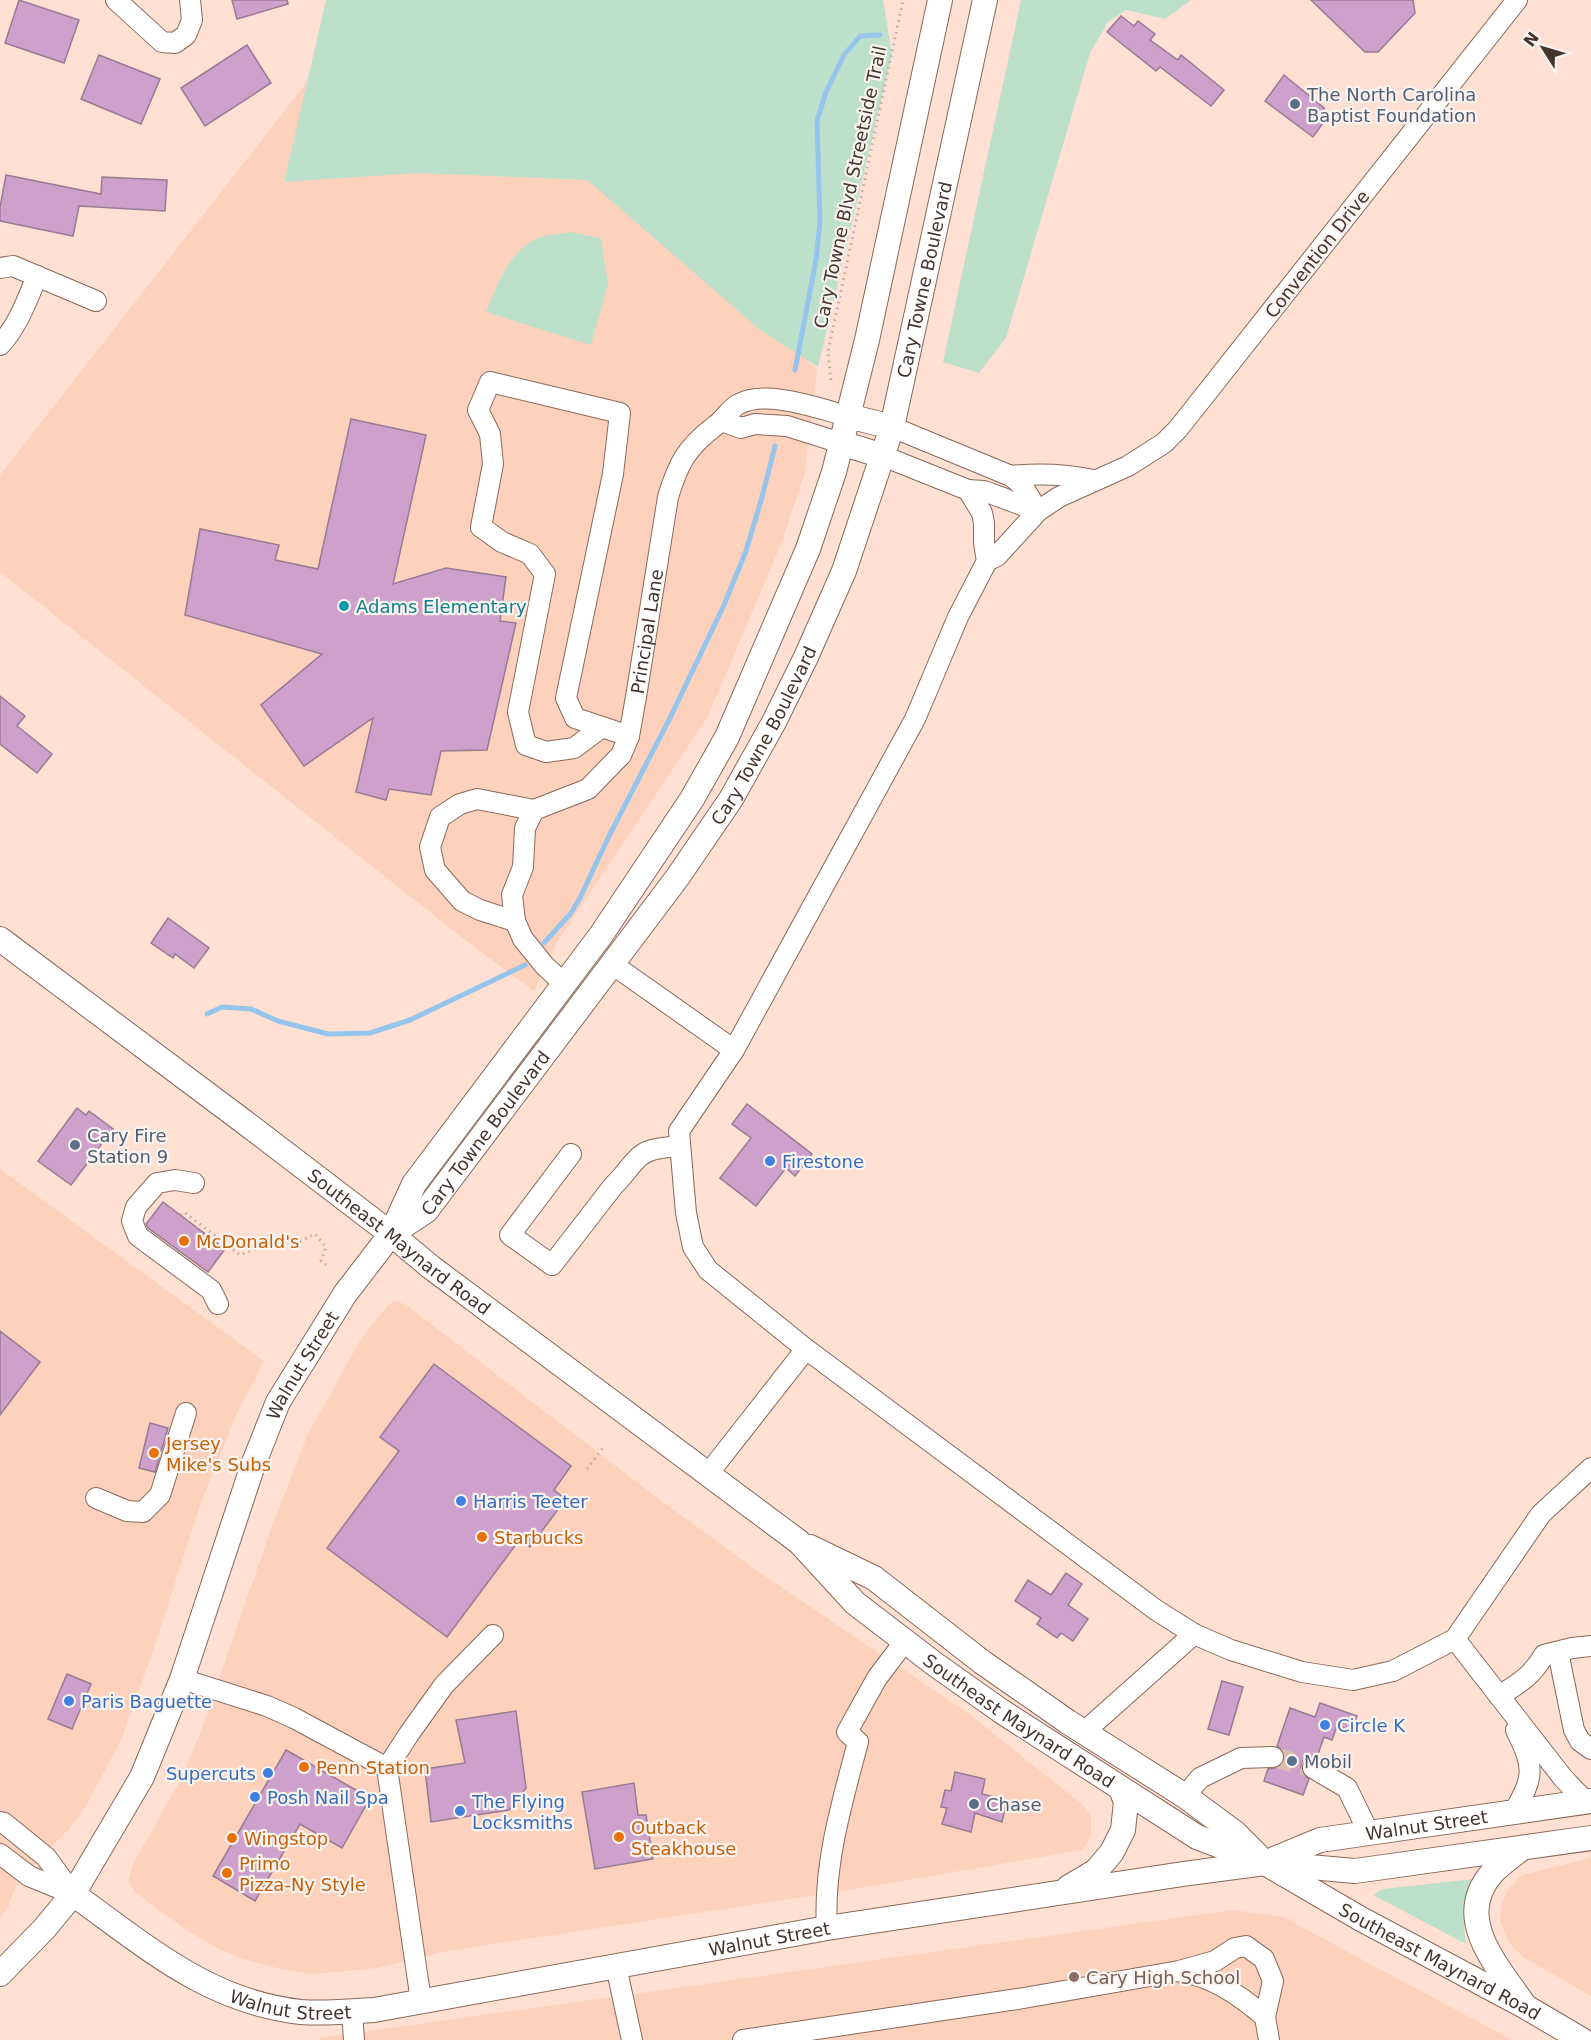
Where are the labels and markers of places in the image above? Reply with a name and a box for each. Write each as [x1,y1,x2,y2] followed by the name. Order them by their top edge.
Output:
[1306,84,1477,126] place label: The North Carolina Baptist Foundation
[1288,97,1302,111] marker: The North Carolina Baptist Foundation
[356,596,527,617] place label: Adams Elementary
[337,599,351,613] marker: Adams Elementary
[87,1125,168,1167] place label: Cary Fire Station 9
[68,1138,82,1152] marker: Cary Fire Station 9
[782,1151,864,1172] place label: Firestone
[763,1154,777,1168] marker: Firestone
[196,1231,300,1252] place label: McDonald's
[177,1234,191,1248] marker: McDonald's
[165,1433,271,1475] place label: Jersey Mike's Subs
[147,1446,161,1460] marker: Jersey Mike's Subs
[473,1491,588,1512] place label: Harris Teeter
[454,1494,468,1508] marker: Harris Teeter
[494,1527,583,1548] place label: Starbucks
[475,1530,489,1544] marker: Starbucks
[81,1691,212,1712] place label: Paris Baguette
[62,1694,76,1708] marker: Paris Baguette
[1337,1715,1406,1736] place label: Circle K
[1318,1718,1332,1732] marker: Circle K
[1304,1751,1352,1772] place label: Mobil
[1285,1754,1299,1768] marker: Mobil
[316,1757,430,1778] place label: Penn Station
[297,1760,311,1774] marker: Penn Station
[166,1763,256,1784] place label: Supercuts
[261,1766,275,1780] marker: Supercuts
[267,1787,389,1808] place label: Posh Nail Spa
[248,1790,262,1804] marker: Posh Nail Spa
[471,1791,573,1833] place label: The Flying Locksmiths
[986,1794,1041,1815] place label: Chase
[967,1797,981,1811] marker: Chase
[453,1804,467,1818] marker: The Flying Locksmiths
[631,1817,736,1859] place label: Outback Steakhouse
[244,1828,328,1849] place label: Wingstop
[612,1830,626,1844] marker: Outback Steakhouse
[225,1831,239,1845] marker: Wingstop
[239,1853,366,1895] place label: Primo Pizza-Ny Style
[220,1866,234,1880] marker: Primo Pizza-Ny Style
[1086,1967,1240,1988] place label: Cary High School
[1067,1970,1081,1984] marker: Cary High School

